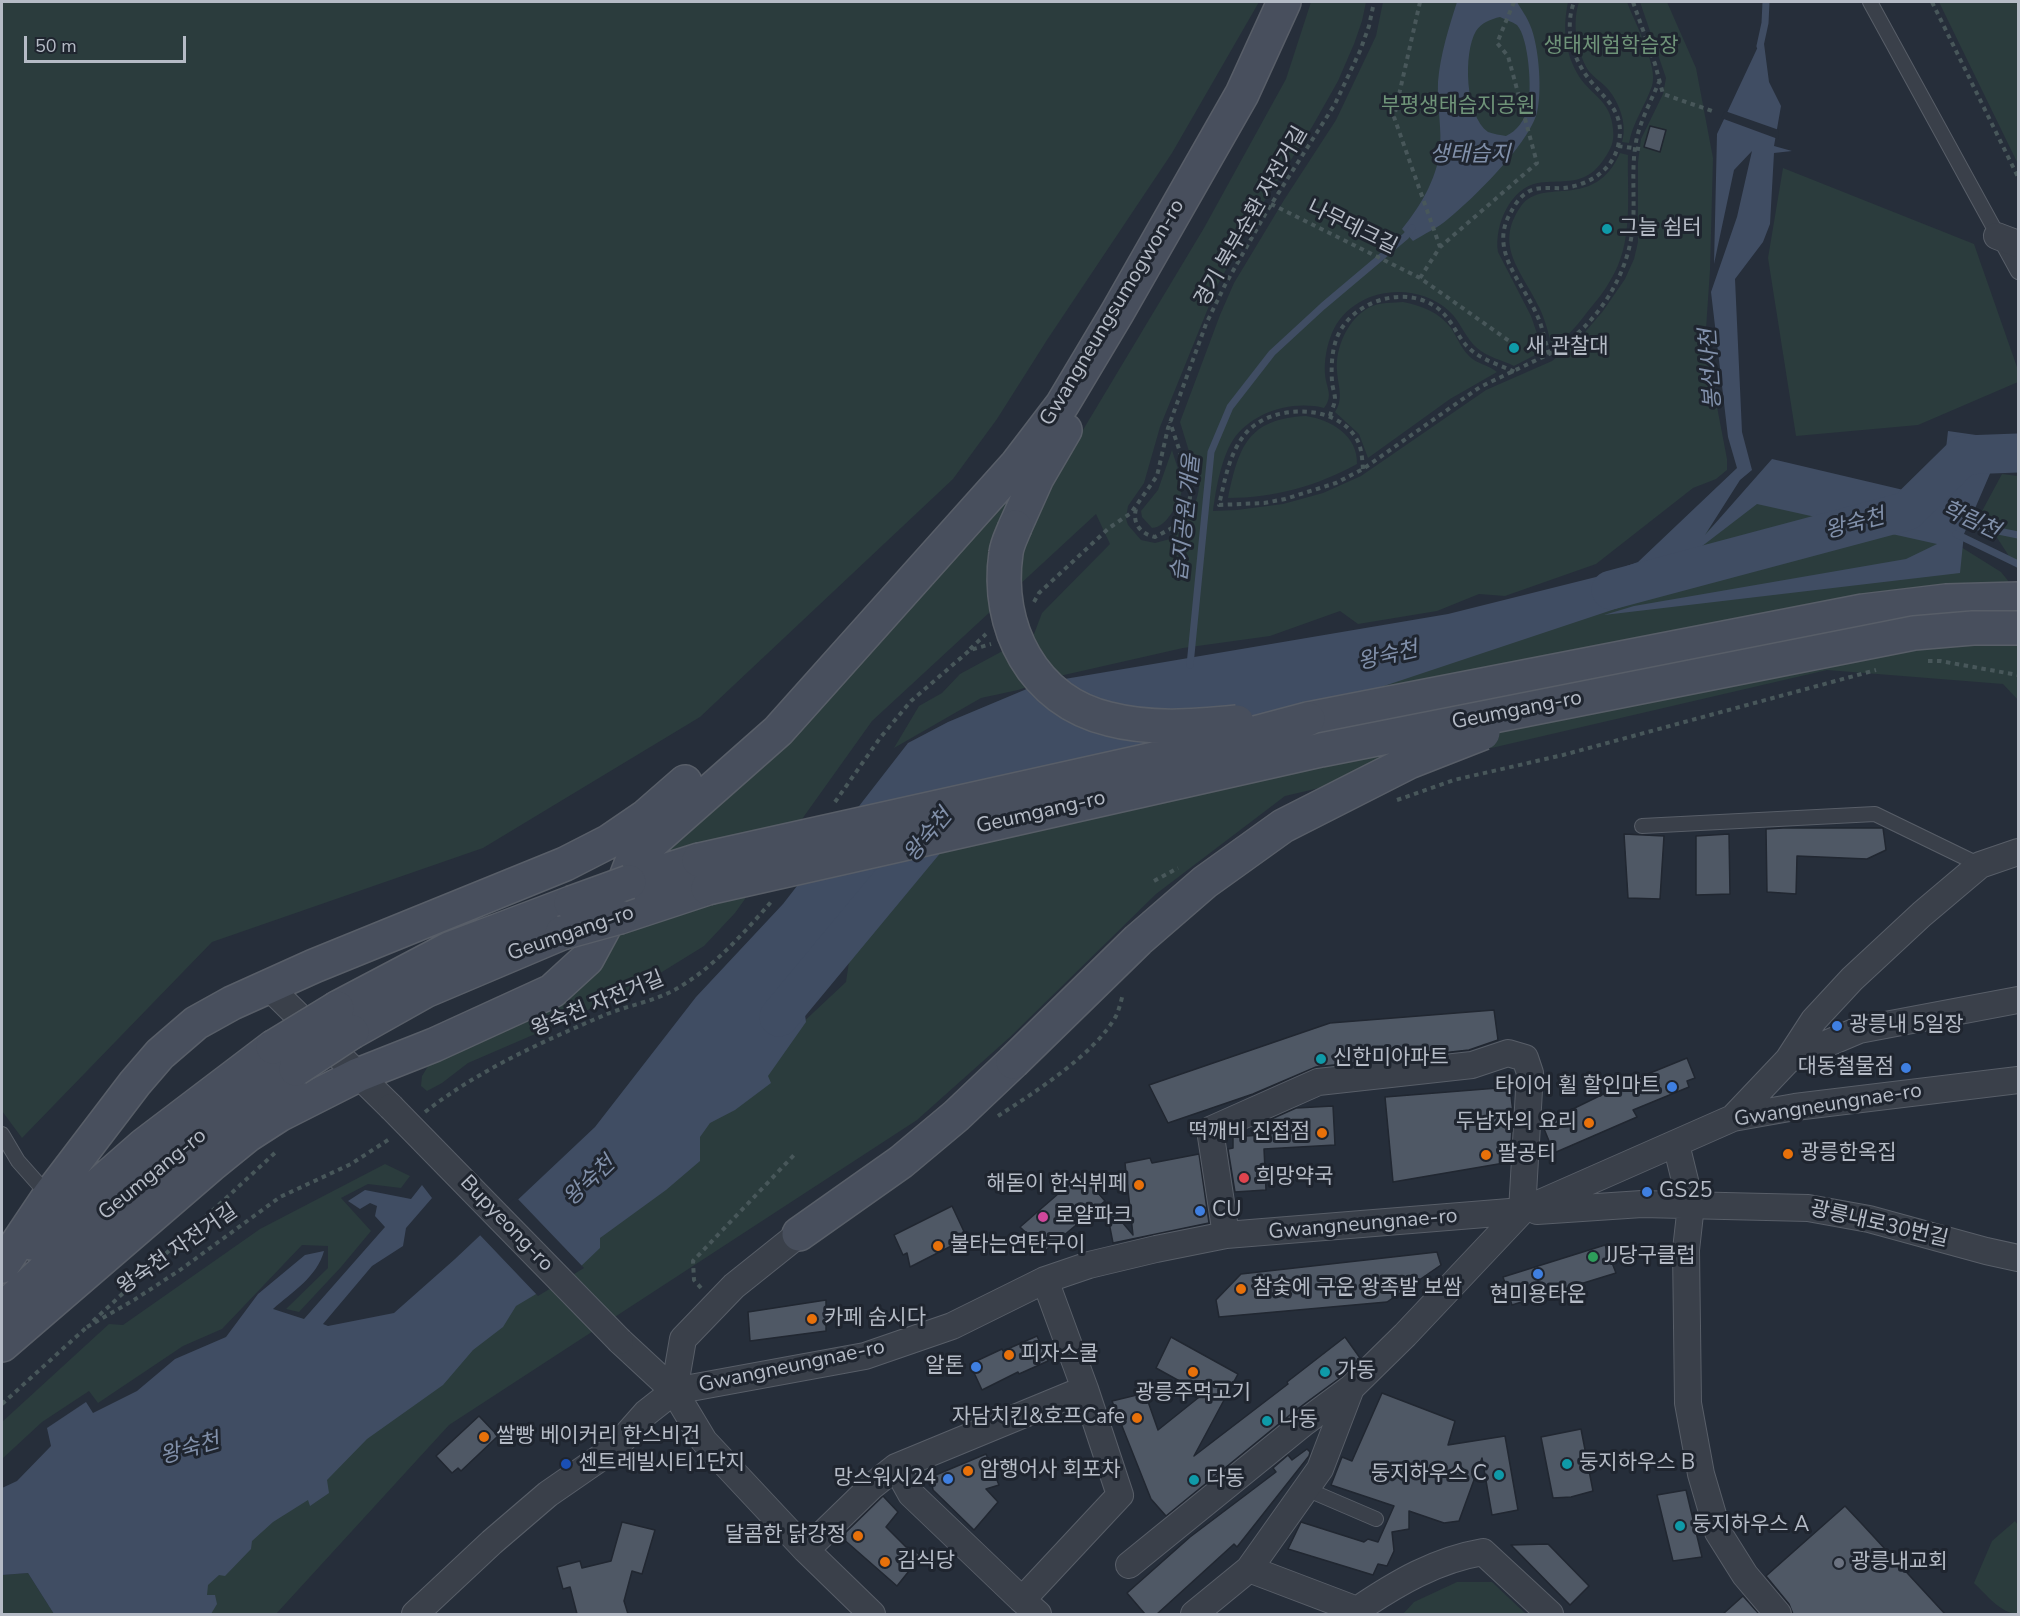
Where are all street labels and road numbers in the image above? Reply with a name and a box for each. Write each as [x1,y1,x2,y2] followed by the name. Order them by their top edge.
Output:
[1190,122,1314,312] street label: 경기 북부순환 자전거길
[1035,195,1191,431] street label: Gwangneungsumogwon-ro
[1303,196,1401,260] street label: 나무데크길
[1450,686,1584,736] street label: Geumgang-ro
[974,786,1108,840] street label: Geumgang-ro
[505,901,637,967] street label: Geumgang-ro
[528,967,668,1043] street label: 왕숙천 자전거길
[1732,1079,1924,1133] street label: Gwangneungnae-ro
[94,1124,212,1226] street label: Geumgang-ro
[454,1171,558,1277] street label: Bupyeong-ro
[1807,1197,1951,1253] street label: 광릉내로30번길
[113,1199,243,1301] street label: 왕숙천 자전거길
[1267,1204,1459,1246] street label: Gwangneungnae-ro
[697,1335,887,1399] street label: Gwangneungnae-ro

